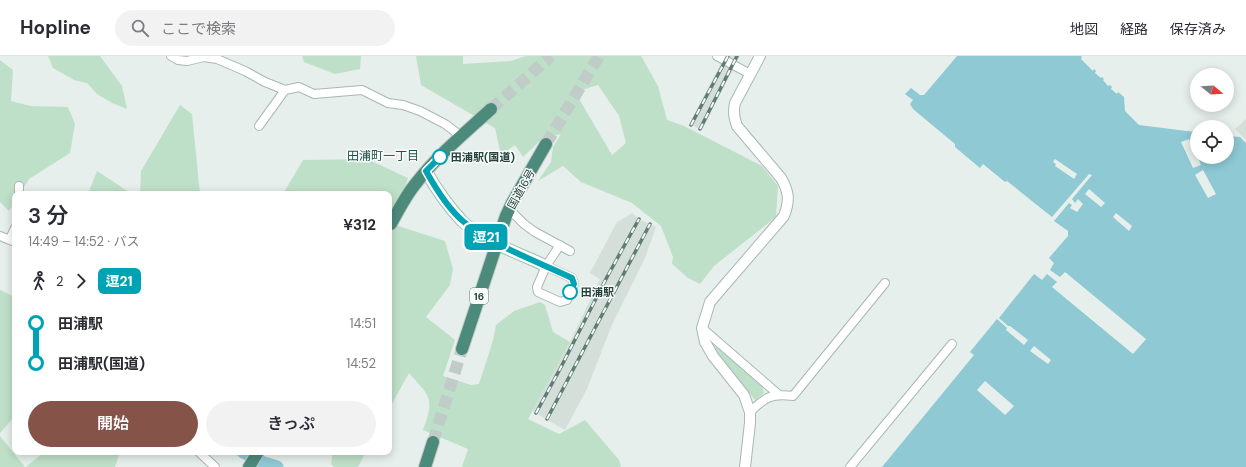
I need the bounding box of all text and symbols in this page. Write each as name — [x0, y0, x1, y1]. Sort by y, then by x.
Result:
search box — [115, 10, 395, 46]
text: Hopline — [20, 15, 91, 40]
icon: search — [129, 17, 151, 39]
text: ここで検索 — [161, 19, 236, 39]
text: 地図 — [1070, 20, 1098, 38]
text: 経路 — [1120, 20, 1148, 38]
text: 保存済み — [1170, 20, 1226, 38]
north arrow — [1190, 68, 1234, 112]
map controls — [1190, 68, 1234, 164]
button: locate — [1190, 120, 1234, 164]
district label: 田浦町一丁目 — [347, 148, 419, 164]
marker: 田浦駅(国道) — [432, 149, 448, 165]
place label: 田浦駅(国道) — [451, 150, 515, 164]
street label: 国道16号 — [504, 167, 538, 211]
text: 3 分 — [28, 201, 69, 230]
text: ¥312 — [343, 215, 376, 235]
line badge: 逗21 — [463, 224, 509, 250]
text: 逗21 — [472, 228, 500, 246]
text: 14:49 – 14:52 · バス — [28, 233, 140, 250]
icon: walk — [28, 270, 50, 292]
icon: forward — [70, 270, 92, 292]
text: 逗21 — [106, 272, 133, 290]
text: 2 — [56, 273, 64, 290]
marker: 田浦駅 — [562, 284, 578, 300]
place label: 田浦駅 — [581, 285, 614, 299]
road number: 16 — [470, 288, 488, 304]
text: 田浦駅 — [58, 314, 103, 334]
text: 14:51 — [349, 315, 376, 332]
text: 田浦駅(国道) — [58, 354, 145, 374]
text: 14:52 — [346, 355, 376, 372]
button: 開始 — [28, 401, 198, 447]
button: きっぷ — [206, 401, 376, 447]

